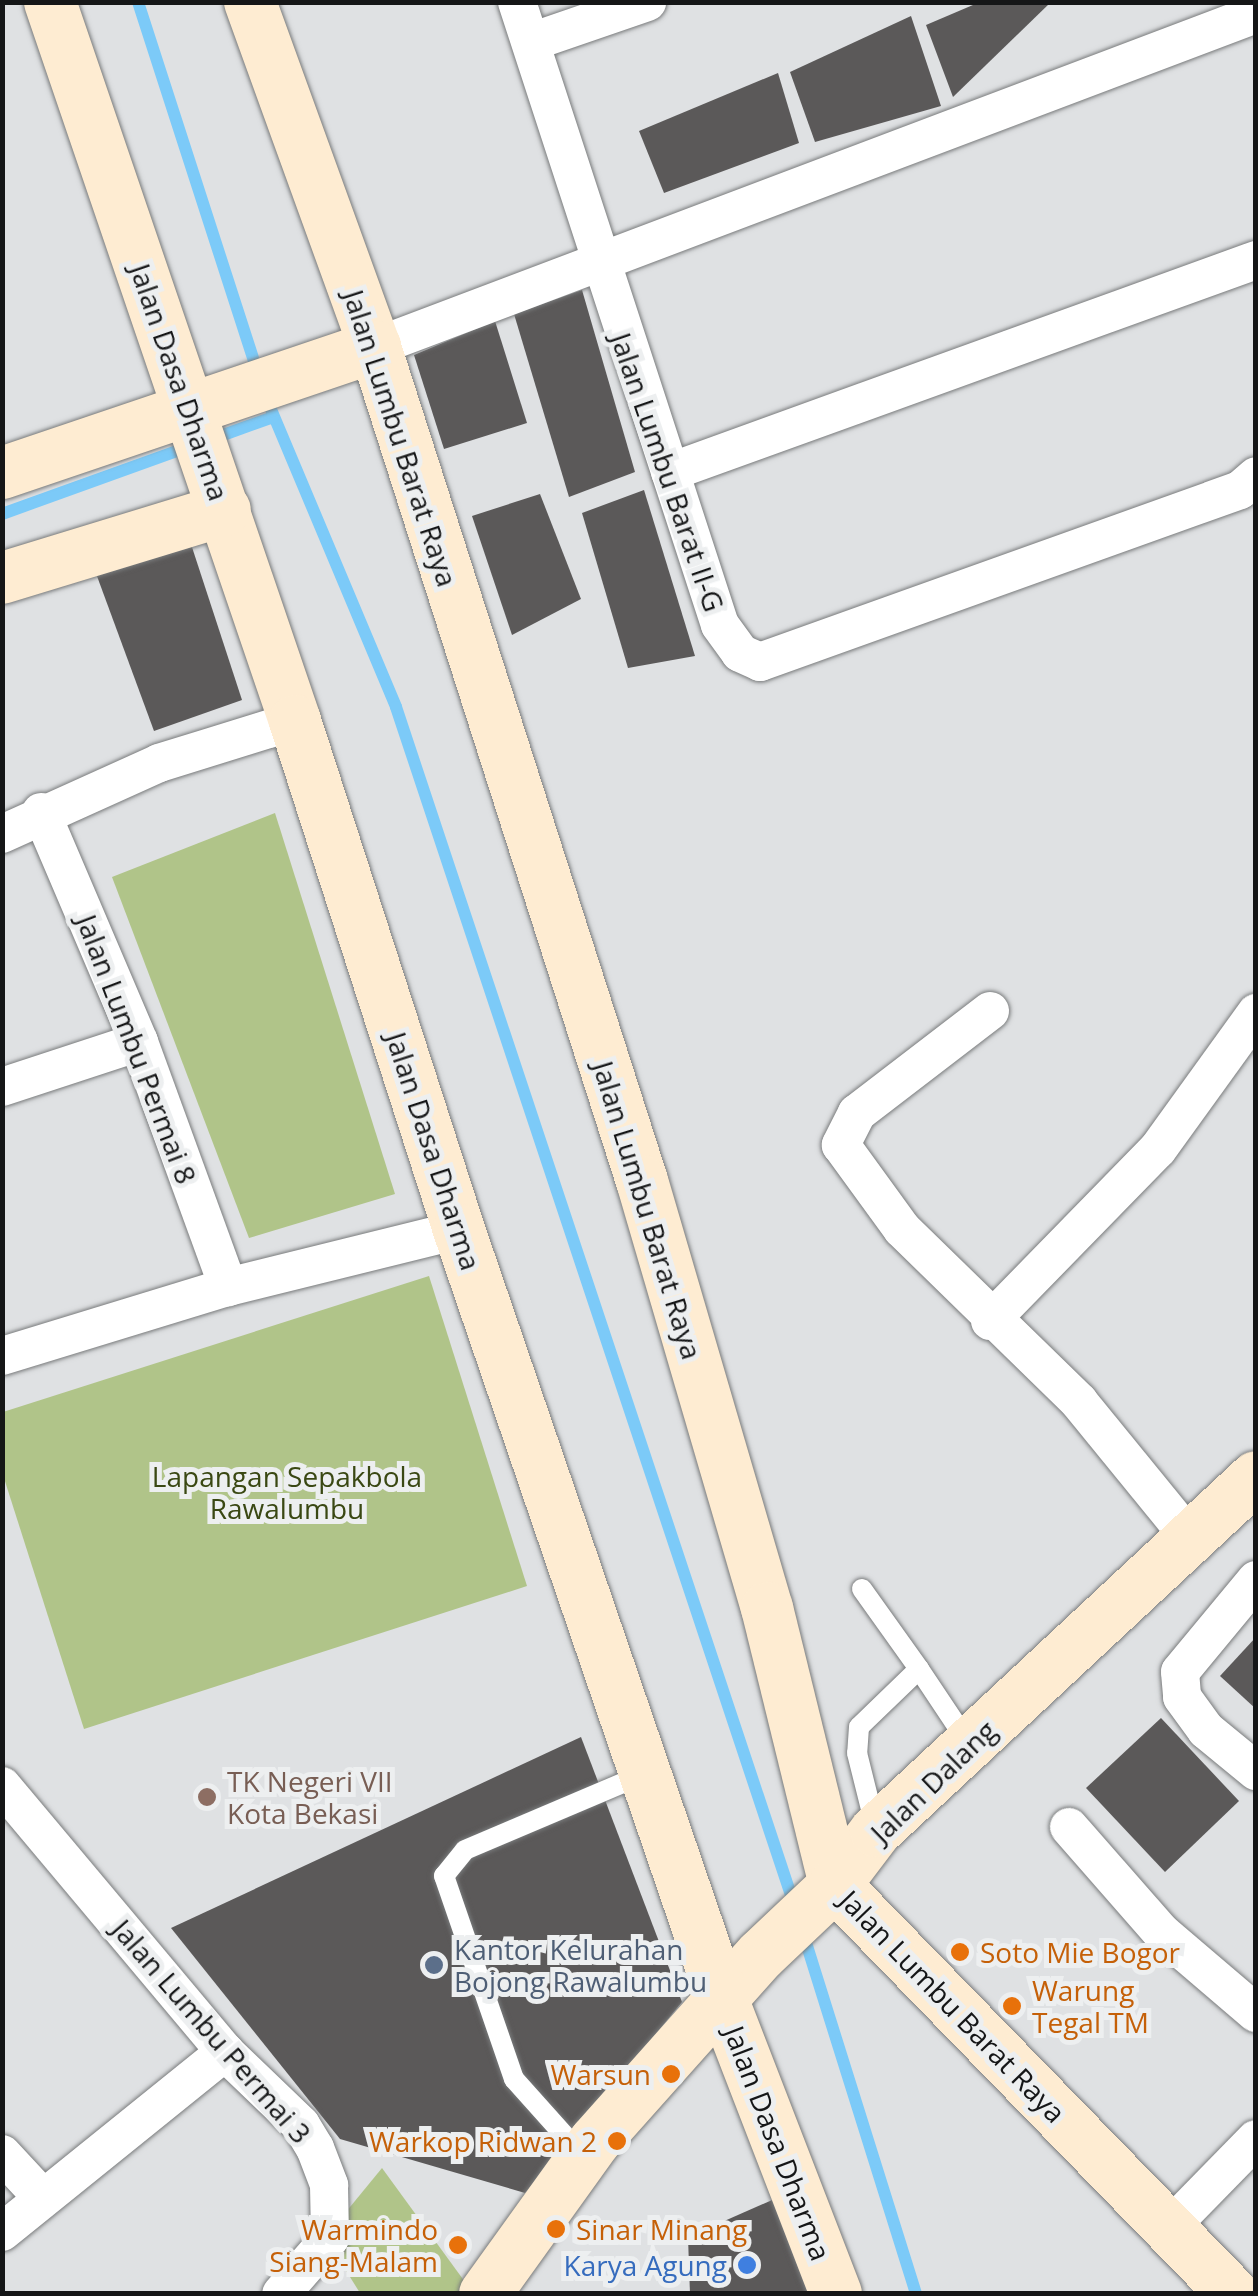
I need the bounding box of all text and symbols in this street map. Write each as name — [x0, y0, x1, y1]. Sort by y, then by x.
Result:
street label: Jalan Dasa Dharma — [124, 259, 236, 505]
street label: Jalan Lumbu Barat Raya — [337, 286, 465, 590]
street label: Jalan Lumbu Barat II-G — [605, 328, 731, 616]
street label: Jalan Lumbu Permai 8 — [70, 910, 204, 1188]
street label: Jalan Dasa Dharma — [380, 1028, 488, 1274]
street label: Jalan Lumbu Barat Raya — [587, 1057, 709, 1363]
park label: Lapangan Sepakbola Rawalumbu — [152, 1459, 422, 1525]
street label: Jalan Dalang — [863, 1713, 1003, 1849]
place label: TK Negeri VII Kota Bekasi — [227, 1764, 393, 1830]
marker: TK Negeri VII Kota Bekasi — [196, 1786, 218, 1808]
street label: Jalan Lumbu Barat Raya — [833, 1883, 1073, 2129]
street label: Jalan Lumbu Permai 3 — [106, 1912, 318, 2150]
place label: Kantor Kelurahan Bojong Rawalumbu — [454, 1932, 707, 1998]
place label: Soto Mie Bogor — [980, 1935, 1180, 1969]
marker: Soto Mie Bogor — [949, 1941, 971, 1963]
marker: Kantor Kelurahan Bojong Rawalumbu — [423, 1954, 445, 1976]
place label: Warung Tegal TM — [1032, 1973, 1149, 2039]
marker: Warung Tegal TM — [1001, 1995, 1023, 2017]
street label: Jalan Dasa Dharma — [718, 2021, 838, 2265]
place label: Warsun — [550, 2057, 651, 2091]
marker: Warsun — [660, 2063, 682, 2085]
place label: Warkop Ridwan 2 — [369, 2124, 597, 2158]
marker: Warkop Ridwan 2 — [606, 2130, 628, 2152]
place label: Warmindo Siang-Malam — [269, 2212, 438, 2278]
place label: Sinar Minang — [576, 2212, 747, 2246]
marker: Sinar Minang — [545, 2218, 567, 2240]
marker: Warmindo Siang-Malam — [447, 2234, 469, 2256]
place label: Karya Agung — [564, 2248, 727, 2282]
marker: Karya Agung — [736, 2254, 758, 2276]

